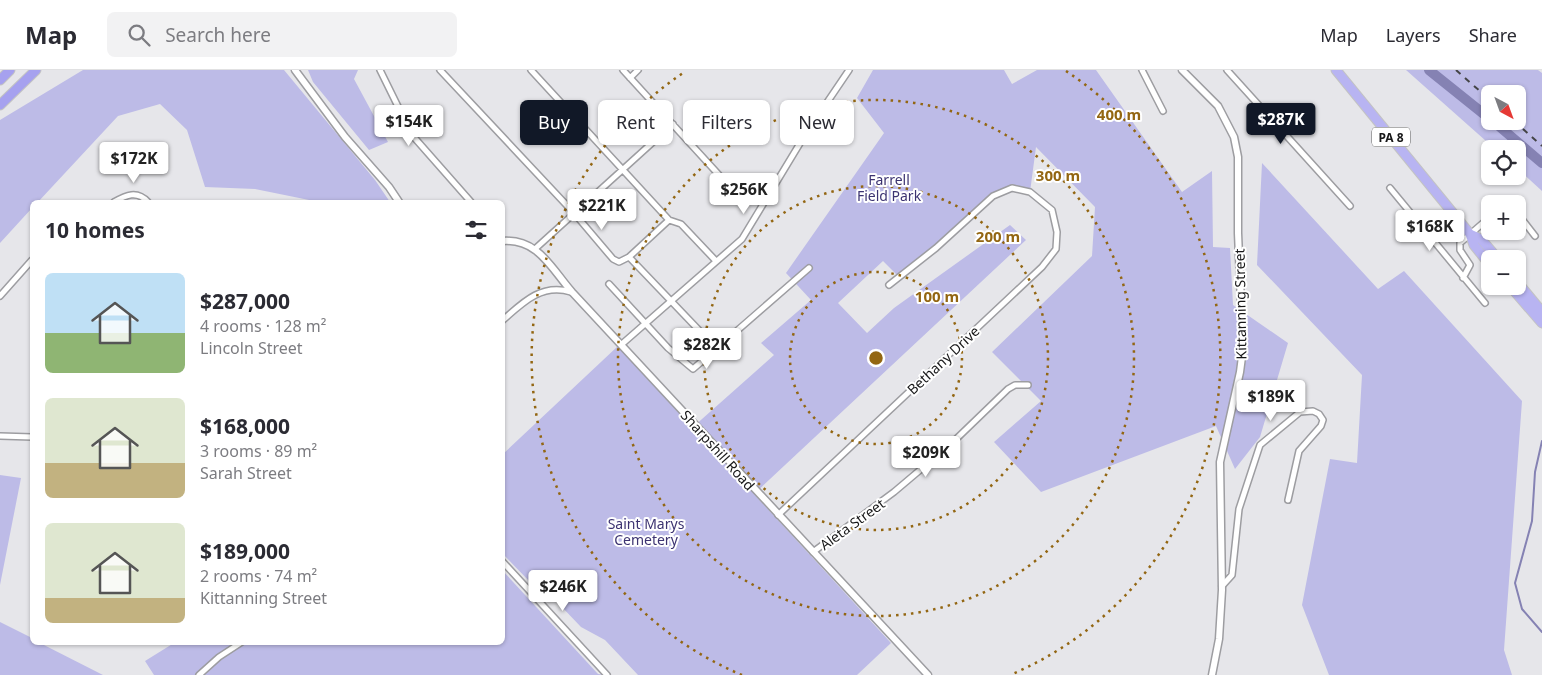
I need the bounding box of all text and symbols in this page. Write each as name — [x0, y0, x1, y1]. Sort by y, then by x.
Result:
search box — [107, 12, 457, 57]
text: Map — [25, 18, 77, 51]
icon: search — [125, 21, 153, 49]
text: Search here — [165, 22, 271, 48]
text: Map — [1320, 23, 1358, 47]
text: Layers — [1386, 23, 1441, 47]
text: Share — [1469, 23, 1517, 47]
north arrow — [1481, 85, 1526, 130]
map controls — [1481, 85, 1526, 295]
chip: Buy — [520, 100, 588, 145]
chip: Rent — [598, 100, 673, 145]
chip: Filters — [683, 100, 770, 145]
chip: New — [780, 100, 854, 145]
pin: $287K — [1246, 102, 1316, 145]
pin: $154K — [374, 104, 444, 147]
text: 400 m — [1097, 104, 1141, 124]
text: $287K — [1257, 108, 1305, 130]
text: $154K — [385, 110, 433, 132]
road number: PA 8 — [1372, 128, 1410, 146]
button: locate — [1481, 140, 1526, 185]
pin: $172K — [99, 142, 169, 184]
text: $172K — [110, 147, 158, 169]
text: 300 m — [1036, 165, 1080, 185]
park label: Farrell Field Park — [857, 170, 922, 205]
pin: $256K — [709, 172, 779, 215]
text: $256K — [720, 178, 768, 200]
pin: $221K — [567, 189, 637, 231]
text: $221K — [578, 194, 626, 216]
button: + — [1481, 195, 1526, 240]
pin: $168K — [1395, 210, 1465, 252]
text: $168K — [1406, 215, 1454, 237]
text: 10 homes — [45, 216, 145, 244]
icon: filters — [462, 216, 490, 244]
text: 200 m — [976, 226, 1020, 246]
street label: Kittanning Street — [1230, 248, 1250, 360]
button: − — [1481, 250, 1526, 295]
text: 100 m — [915, 286, 959, 306]
text: $287,000 — [200, 287, 290, 315]
icon: home — [85, 293, 145, 353]
text: 4 rooms · 128 m² — [200, 315, 326, 337]
street label: Bethany Drive — [903, 321, 983, 399]
pin: $282K — [672, 328, 742, 370]
text: $282K — [683, 333, 731, 355]
text: Lincoln Street — [200, 337, 303, 359]
centre of rings — [867, 349, 885, 367]
pin: $189K — [1236, 380, 1306, 422]
text: $189K — [1247, 385, 1295, 407]
street label: Sharpshill Road — [677, 406, 759, 494]
text: $168,000 — [200, 412, 290, 440]
icon: home — [85, 418, 145, 478]
pin: $209K — [891, 436, 961, 478]
text: 3 rooms · 89 m² — [200, 440, 317, 462]
text: $209K — [902, 441, 950, 463]
text: Sarah Street — [200, 462, 292, 484]
street label: Aleta Street — [816, 494, 888, 554]
park label: Saint Marys Cemetery — [608, 514, 685, 549]
text: $189,000 — [200, 537, 290, 565]
icon: home — [85, 543, 145, 603]
text: 2 rooms · 74 m² — [200, 565, 317, 587]
pin: $246K — [528, 570, 598, 612]
text: $246K — [539, 575, 587, 597]
text: Kittanning Street — [200, 587, 327, 609]

